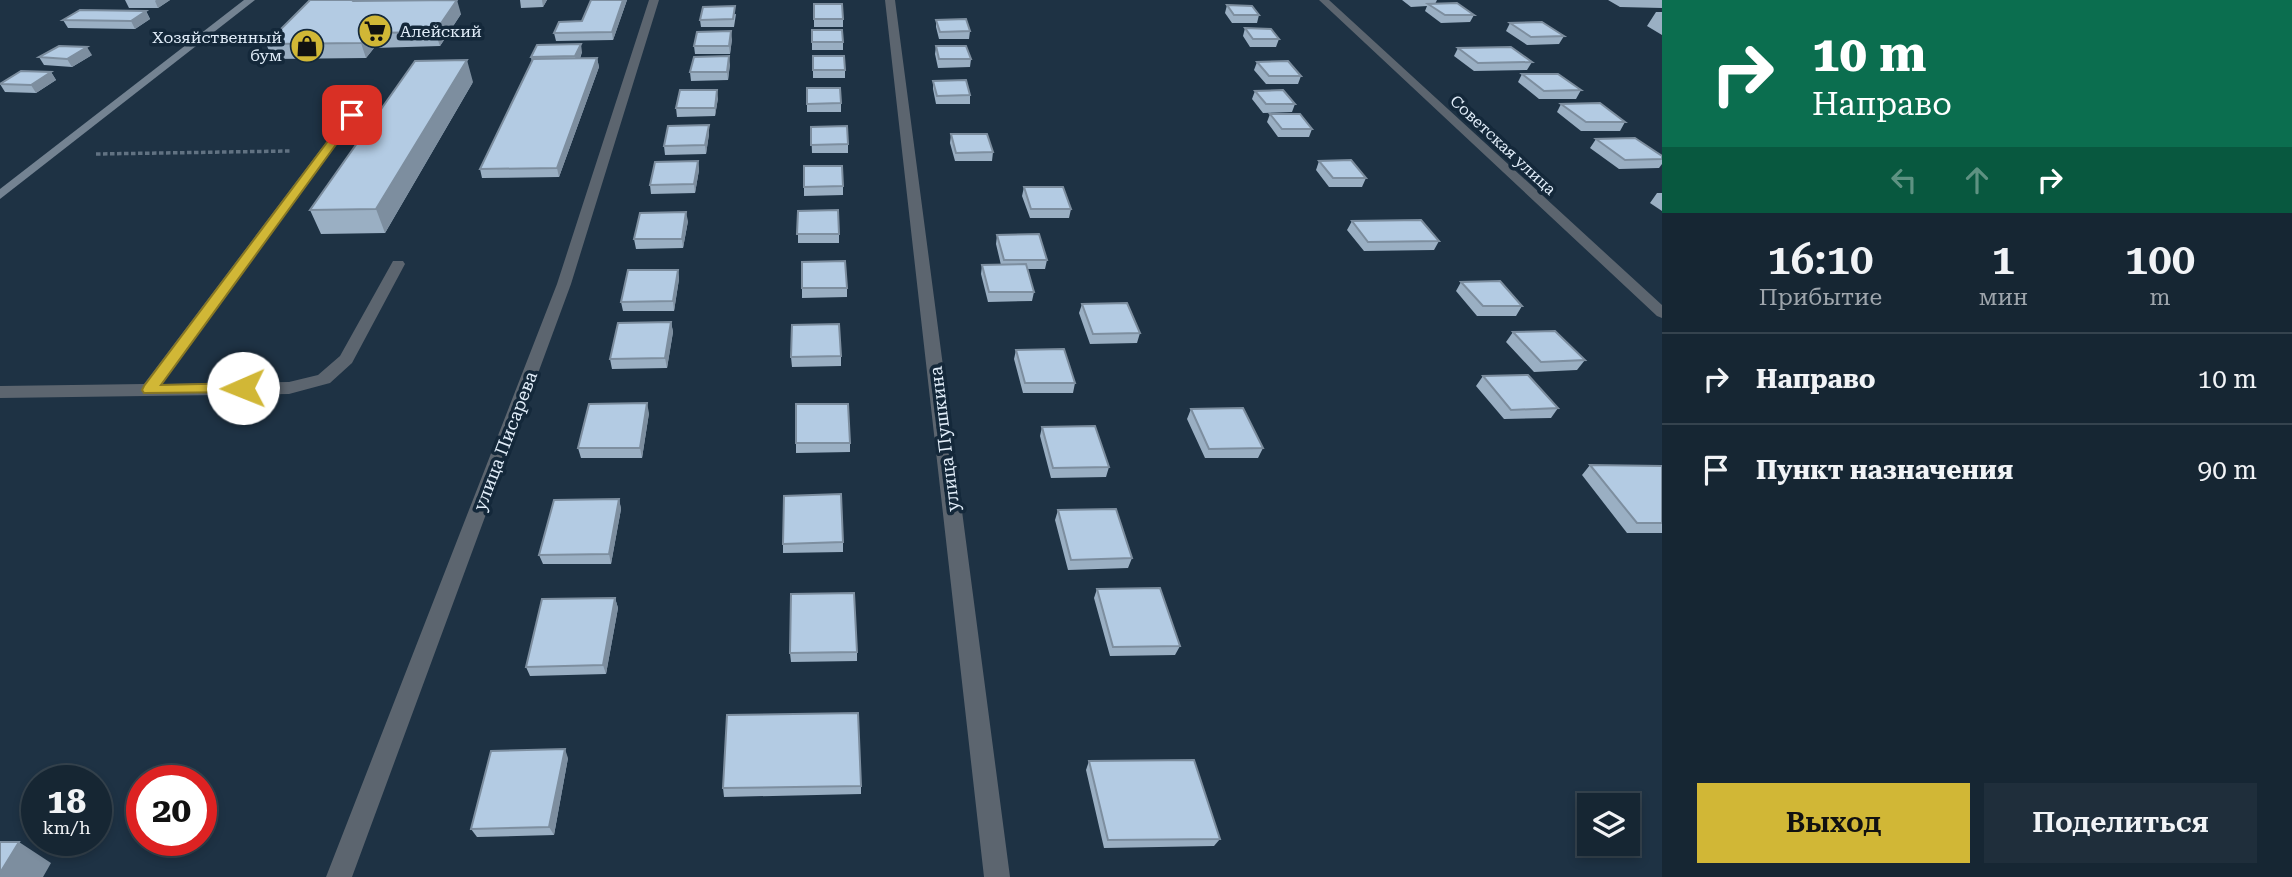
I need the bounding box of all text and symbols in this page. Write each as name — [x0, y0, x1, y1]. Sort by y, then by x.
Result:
supermarket icon: Алейский — [356, 12, 394, 50]
place label: Алейский — [400, 22, 482, 41]
text: 10 m — [1812, 26, 1927, 83]
shop icon: Хозяйственный бум — [288, 27, 326, 65]
place label: Хозяйственный бум — [152, 28, 282, 65]
icon: right — [1697, 28, 1788, 119]
pin — [322, 85, 382, 145]
text: Направо — [1812, 85, 1952, 123]
street label: Советская улица — [1446, 91, 1560, 199]
icon: arrive — [333, 96, 371, 134]
icon: left — [1885, 161, 1923, 199]
icon: ahead — [1958, 161, 1996, 199]
icon: right — [2031, 161, 2069, 199]
text: 16:10 — [1767, 235, 1874, 284]
text: 1 — [1992, 235, 2015, 284]
text: 100 — [2125, 235, 2195, 284]
text: Прибытие — [1759, 284, 1882, 311]
text: мин — [1979, 284, 2028, 311]
text: m — [2149, 284, 2170, 311]
position arrow — [206, 351, 280, 425]
icon: right — [1697, 360, 1735, 398]
text: Направо — [1756, 364, 1876, 394]
text: 10 m — [2198, 364, 2257, 394]
street label: улица Пушкина — [925, 365, 963, 513]
street label: улица Писарева — [469, 368, 541, 514]
icon: arrive — [1697, 451, 1735, 489]
text: Пункт назначения — [1756, 455, 2013, 485]
text: 90 m — [2198, 455, 2257, 485]
speed limit sign: 20 — [126, 765, 217, 856]
text: 18 — [47, 781, 86, 822]
button: Выход — [1697, 783, 1970, 863]
button: Поделиться — [1984, 783, 2257, 863]
map controls — [1577, 793, 1640, 856]
button: layers — [1577, 793, 1640, 856]
text: km/h — [42, 817, 91, 838]

